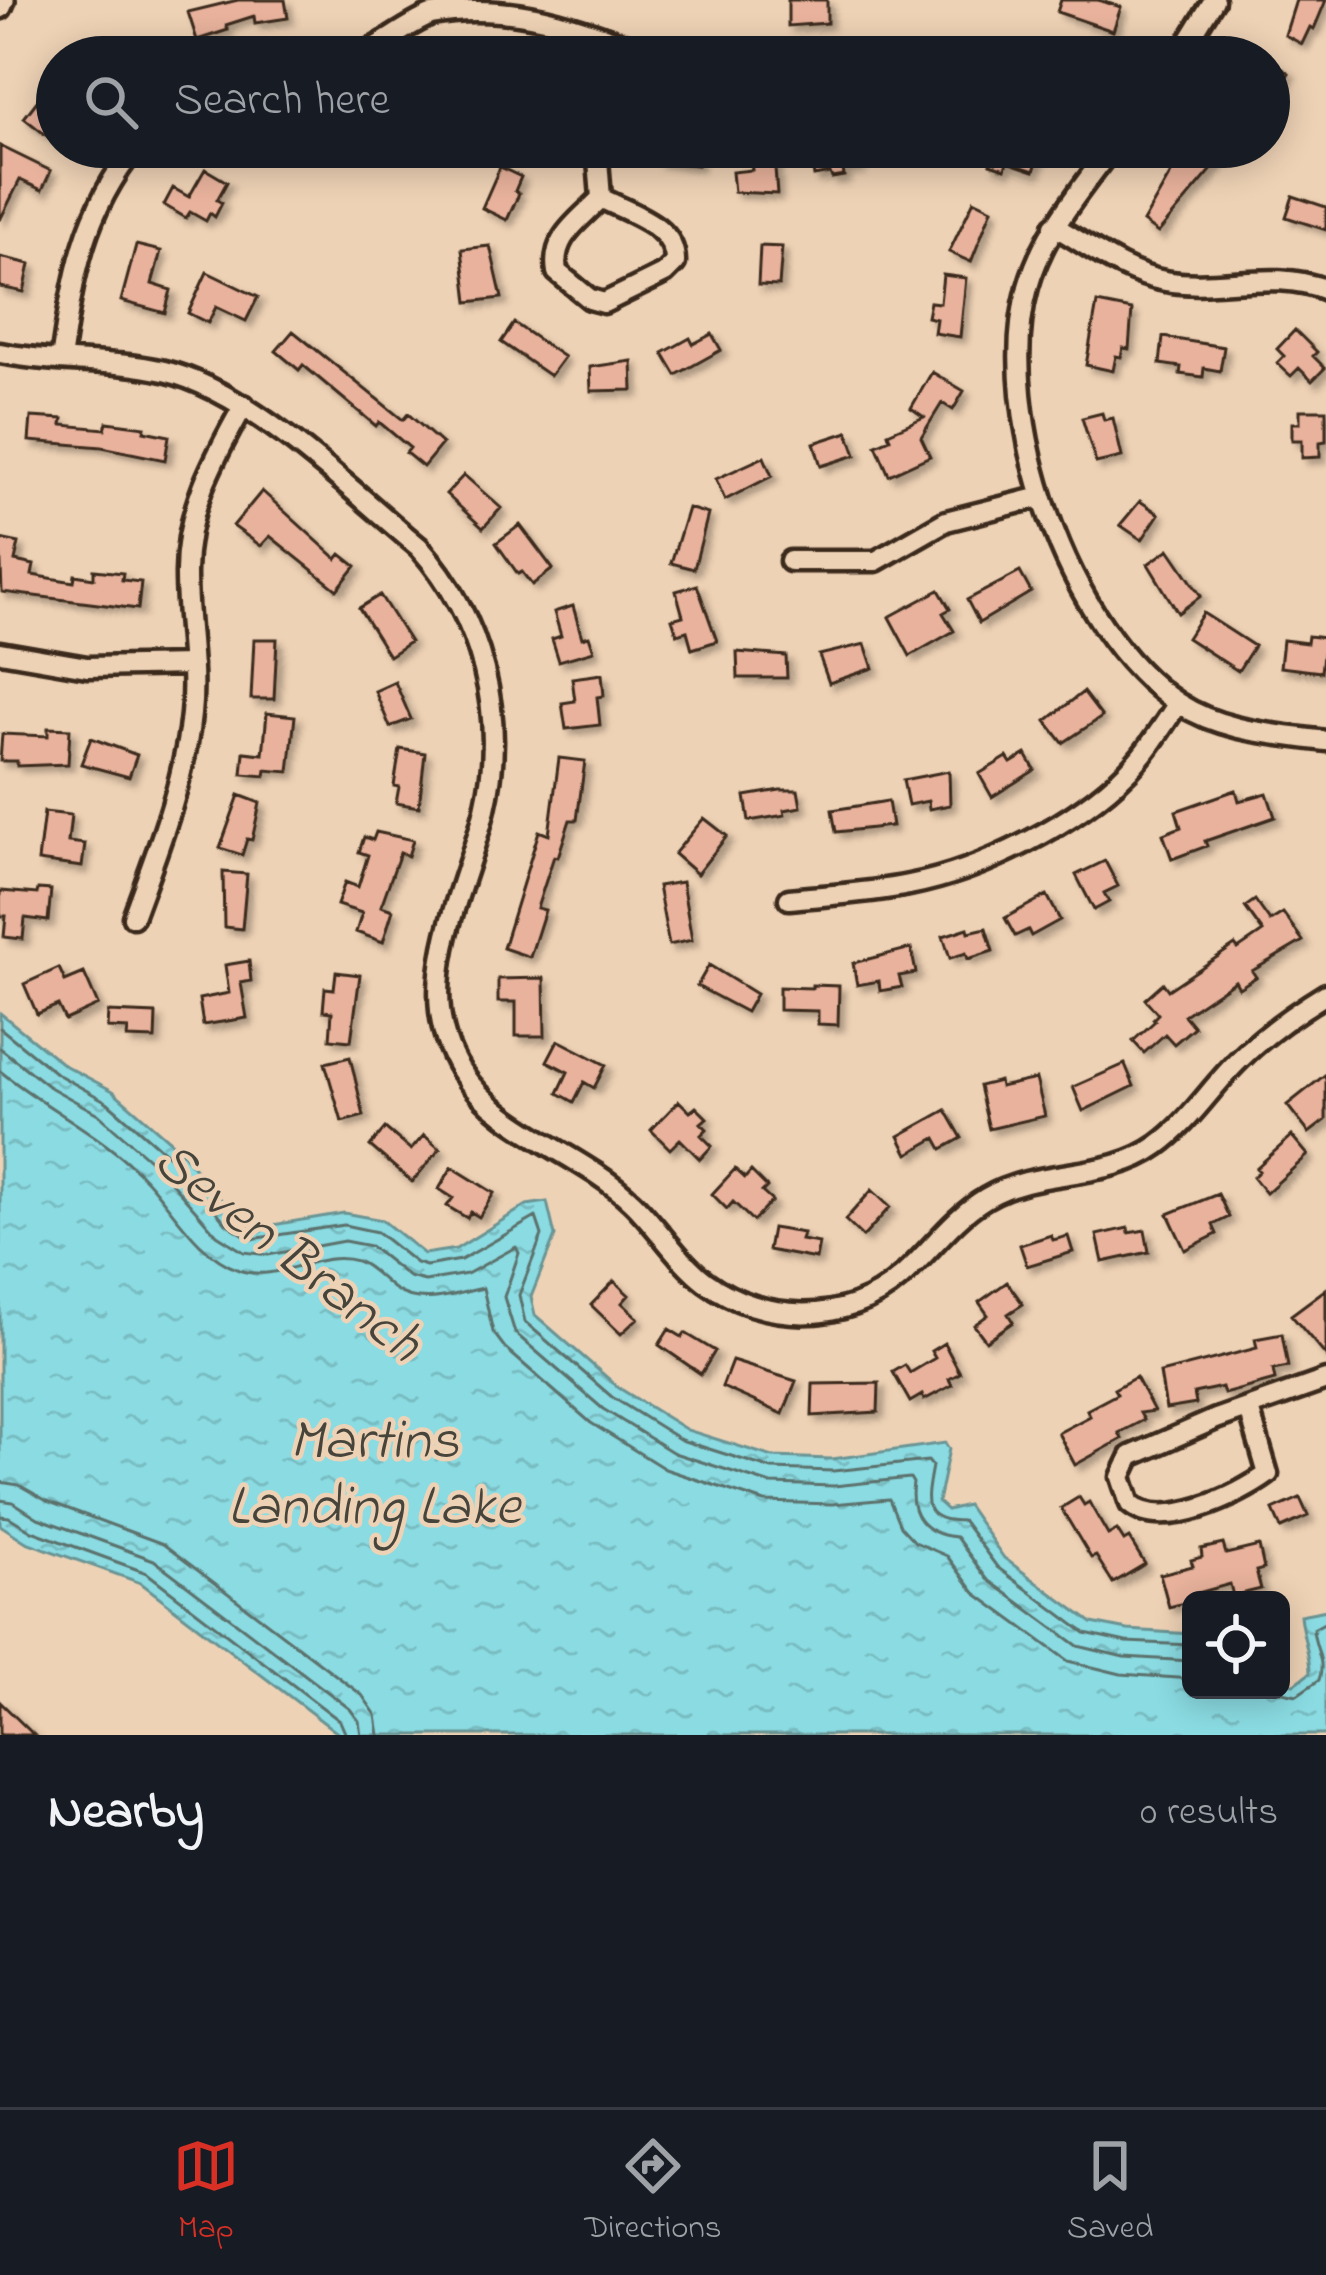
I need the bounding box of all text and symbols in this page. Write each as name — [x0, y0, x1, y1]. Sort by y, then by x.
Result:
search box — [36, 36, 1290, 168]
icon: search — [78, 69, 144, 135]
text: Search here — [174, 69, 390, 135]
water label: Seven Branch — [134, 1122, 440, 1387]
water label: Martins Landing Lake — [228, 1402, 523, 1551]
map controls — [1182, 1591, 1290, 1699]
button: locate — [1182, 1591, 1290, 1699]
text: Nearby — [48, 1776, 204, 1851]
text: 0 results — [1140, 1785, 1278, 1842]
tab: Map — [173, 2133, 239, 2253]
tab: Directions — [584, 2133, 722, 2253]
tab: Saved — [1067, 2133, 1153, 2253]

